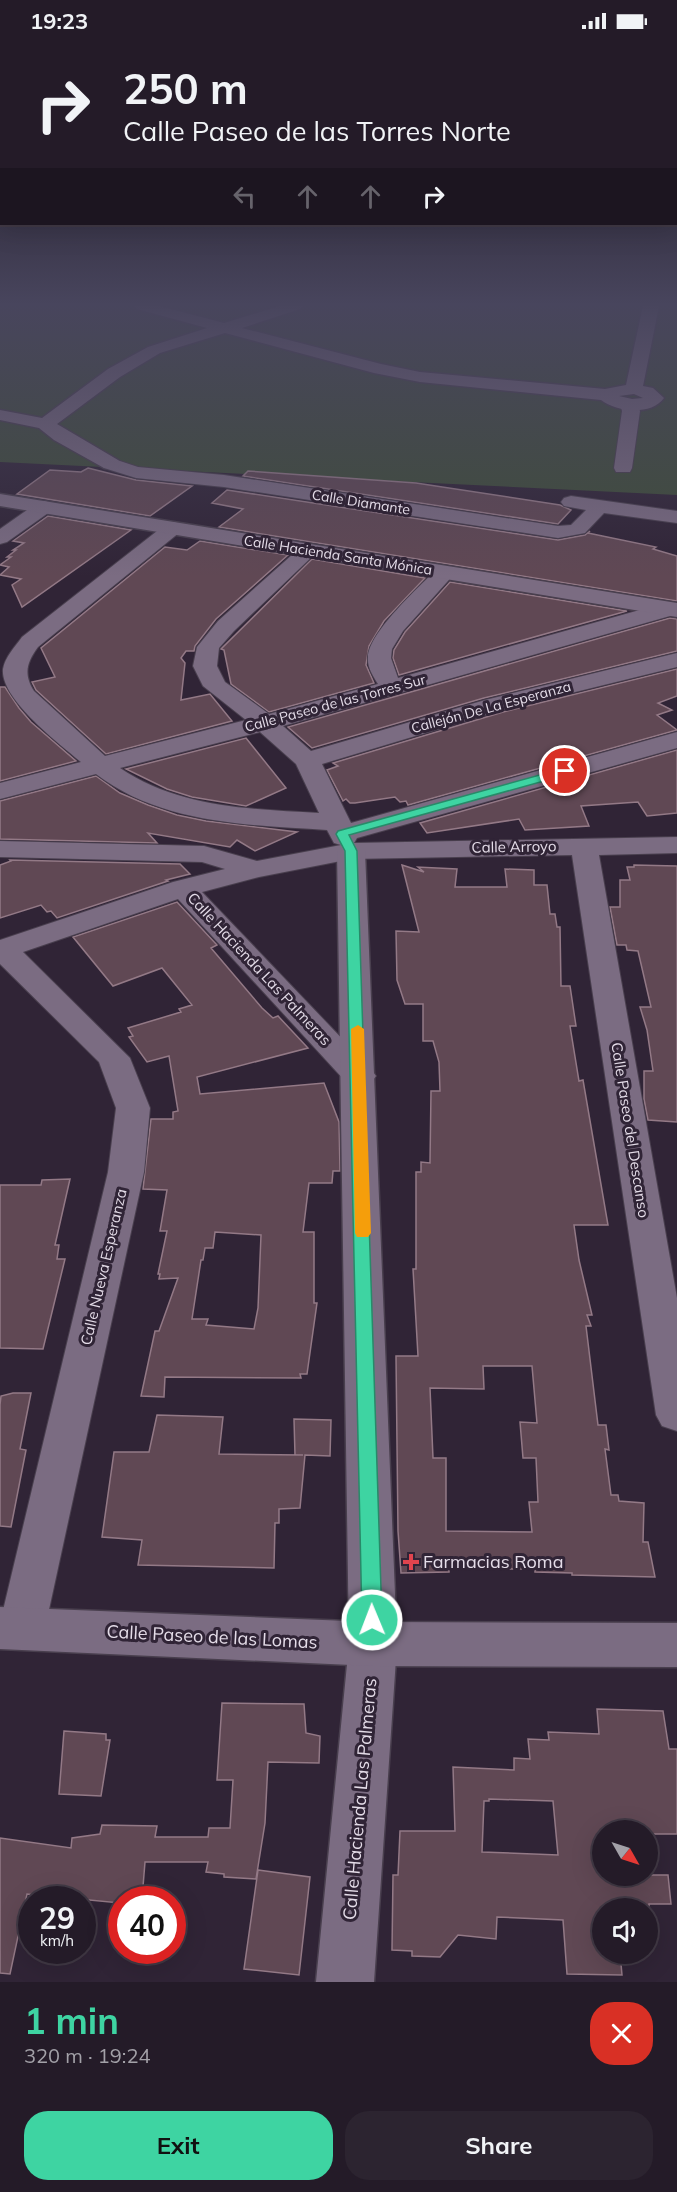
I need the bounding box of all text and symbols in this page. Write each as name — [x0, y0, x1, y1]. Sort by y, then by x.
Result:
text: 19:23 — [30, 7, 88, 35]
text: 250 m — [123, 62, 248, 115]
icon: right — [24, 66, 102, 144]
text: Calle Paseo de las Torres Norte — [123, 114, 511, 148]
icon: left — [228, 180, 261, 213]
icon: ahead — [291, 180, 324, 213]
icon: ahead — [354, 180, 387, 213]
icon: right — [417, 180, 450, 213]
street label: Calle Diamante — [311, 485, 411, 519]
street label: Calle Hacienda Santa Mónica — [243, 531, 433, 579]
street label: Calle Paseo de las Torres Sur — [243, 670, 428, 736]
street label: Callejón De La Esperanza — [409, 677, 573, 737]
pin — [539, 745, 590, 796]
icon: arrive — [548, 754, 581, 787]
street label: Calle Arroyo — [471, 836, 557, 857]
street label: Calle Hacienda Las Palmeras — [183, 888, 335, 1049]
street label: Calle Paseo del Descanso — [607, 1041, 654, 1219]
street label: Calle Nueva Esperanza — [76, 1187, 131, 1347]
place label: Farmacias Roma — [423, 1550, 563, 1573]
marker: Farmacias Roma — [404, 1555, 418, 1569]
position arrow — [340, 1588, 404, 1652]
street label: Calle Paseo de las Lomas — [106, 1619, 318, 1654]
street label: Calle Hacienda Las Palmeras — [337, 1677, 382, 1921]
north arrow — [592, 1820, 658, 1886]
map controls — [592, 1820, 658, 1964]
speed limit sign: 40 — [108, 1886, 186, 1964]
button: sound — [592, 1898, 658, 1964]
text: 29 — [39, 1899, 75, 1937]
text: km/h — [40, 1931, 74, 1950]
text: 1 min — [24, 1998, 119, 2043]
button: close — [590, 2002, 653, 2065]
text: 320 m · 19:24 — [24, 2043, 150, 2068]
button: Exit — [24, 2111, 333, 2180]
button: Share — [345, 2111, 653, 2180]

